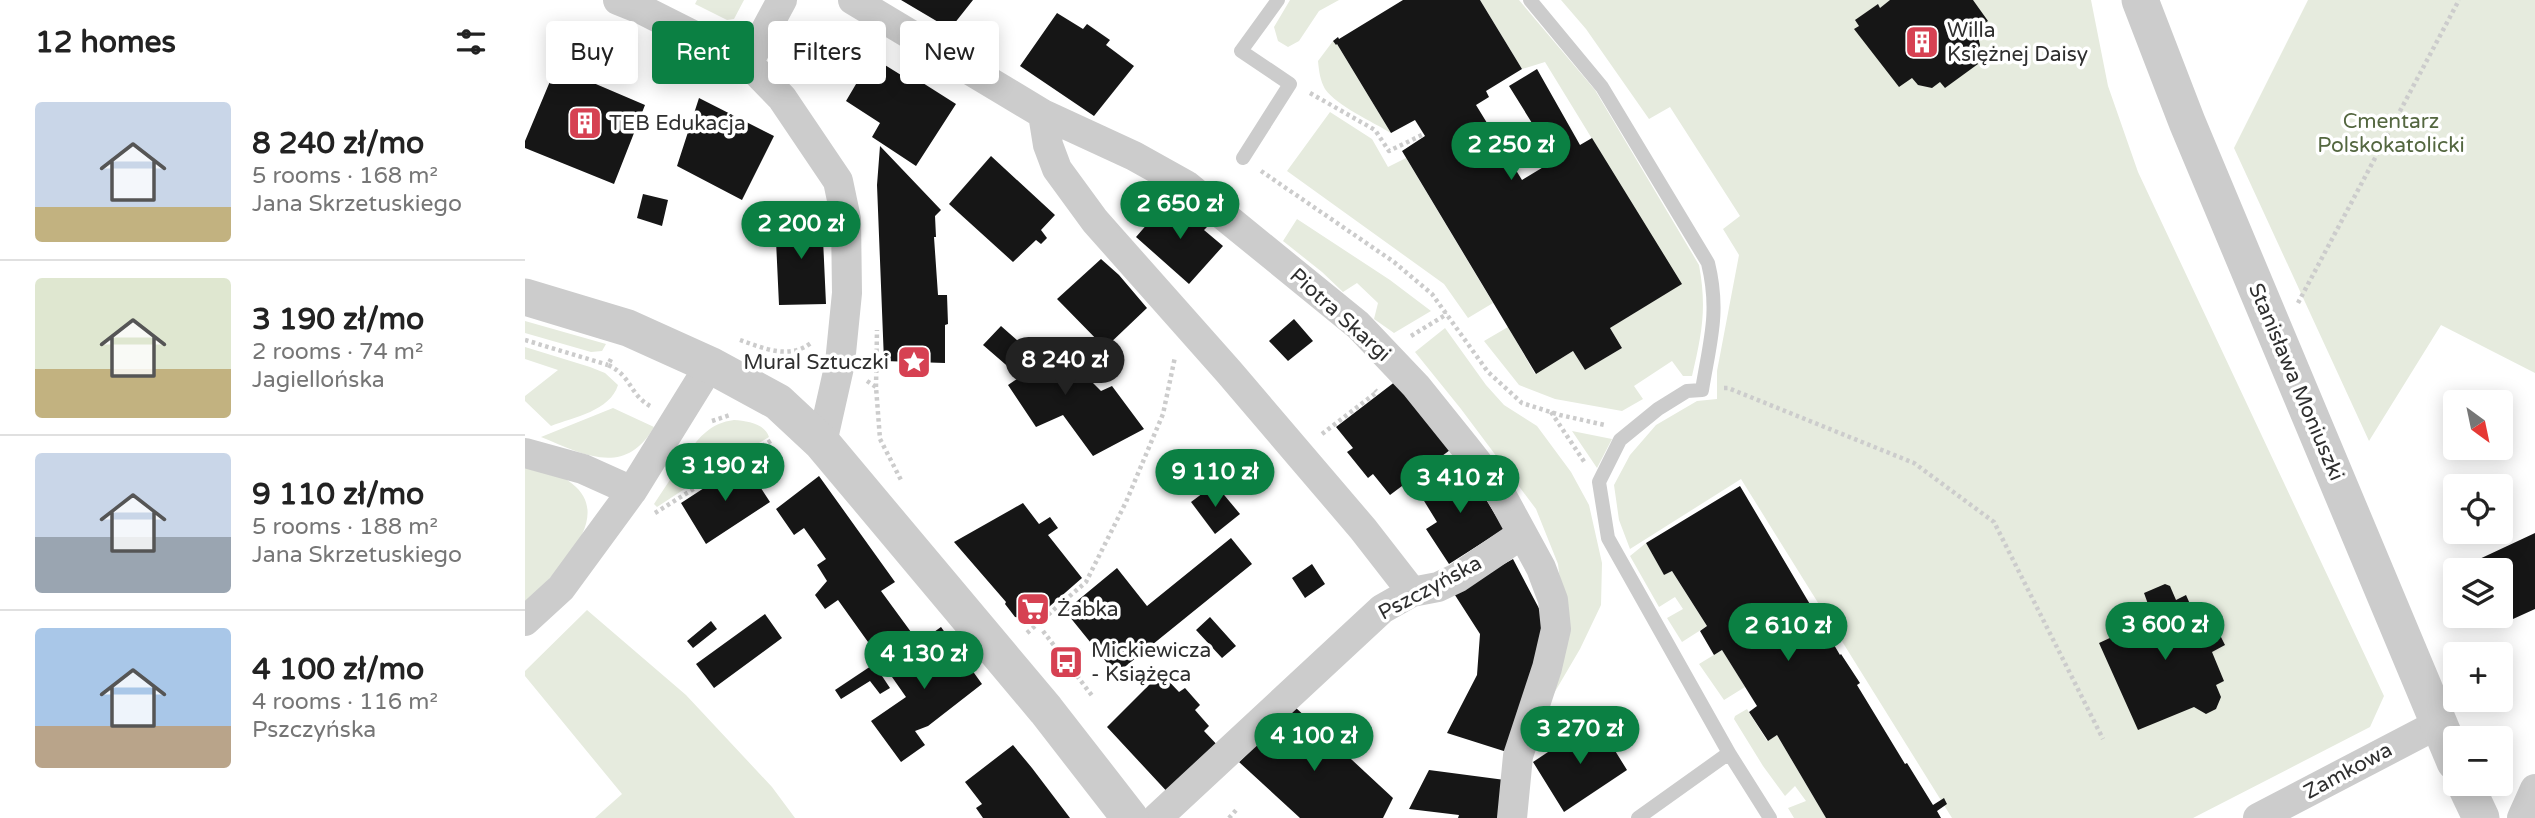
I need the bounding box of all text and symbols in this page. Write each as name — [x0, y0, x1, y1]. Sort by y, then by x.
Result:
place label: Willa Księżnej Daisy — [1947, 18, 2088, 67]
chip: Buy — [546, 21, 638, 84]
chip: Rent — [652, 21, 754, 84]
chip: Filters — [768, 21, 886, 84]
chip: New — [900, 21, 999, 84]
icon: filters — [452, 23, 490, 61]
building icon: Willa Księżnej Daisy — [1903, 23, 1941, 61]
text: 12 homes — [35, 24, 176, 61]
building icon: TEB Edukacja — [566, 104, 604, 142]
park label: Cmentarz Polskokatolicki — [2317, 109, 2465, 158]
place label: TEB Edukacja — [609, 111, 746, 136]
pin: 2 250 zł — [1439, 122, 1583, 182]
text: 8 240 zł/mo — [252, 125, 424, 162]
icon: home — [91, 130, 175, 214]
text: 2 250 zł — [1467, 131, 1555, 159]
text: 5 rooms · 168 m² — [252, 162, 438, 190]
pin: 2 650 zł — [1108, 182, 1252, 241]
text: Jana Skrzetuskiego — [252, 190, 462, 218]
text: 2 650 zł — [1136, 190, 1224, 218]
pin: 2 200 zł — [729, 202, 873, 261]
text: 2 200 zł — [757, 210, 845, 238]
street label: Piotra Skargi — [1284, 263, 1396, 367]
street label: Stanisława Moniuszki — [2243, 280, 2349, 484]
text: 3 190 zł/mo — [252, 301, 424, 338]
icon: home — [91, 306, 175, 390]
text: 2 rooms · 74 m² — [252, 338, 423, 366]
pin: 8 240 zł — [993, 338, 1137, 397]
place icon: Mural Sztuczki — [895, 343, 933, 381]
text: 8 240 zł — [1021, 346, 1109, 374]
place label: Mural Sztuczki — [743, 350, 889, 375]
text: Jagiellońska — [252, 366, 385, 394]
north arrow — [2443, 390, 2513, 460]
map controls — [2443, 390, 2513, 796]
pin: 3 190 zł — [653, 444, 797, 503]
pin: 9 110 zł — [1143, 449, 1287, 509]
text: 3 190 zł — [681, 452, 769, 480]
pin: 3 410 zł — [1388, 456, 1532, 515]
text: 9 110 zł — [1171, 458, 1259, 486]
text: 3 410 zł — [1416, 464, 1504, 492]
button: locate — [2443, 474, 2513, 544]
text: 9 110 zł/mo — [252, 476, 424, 513]
icon: home — [91, 481, 175, 565]
text: 5 rooms · 188 m² — [252, 513, 438, 541]
text: Jana Skrzetuskiego — [252, 541, 462, 569]
street label: Pszczyńska — [1374, 550, 1486, 626]
button: layers — [2443, 558, 2513, 628]
supermarket icon: Żabka — [1014, 590, 1052, 628]
place label: Żabka — [1057, 597, 1119, 622]
pin: 3 600 zł — [2093, 602, 2237, 662]
pin: 2 610 zł — [1716, 604, 1860, 663]
text: 3 600 zł — [2121, 611, 2209, 639]
text: 2 610 zł — [1744, 612, 1832, 640]
pin: 4 130 zł — [852, 632, 996, 691]
place label: Mickiewicza - Książęca — [1091, 638, 1211, 687]
text: 4 130 zł — [880, 640, 968, 668]
button: + — [2443, 642, 2513, 712]
bus stop icon: Mickiewicza - Książęca — [1047, 643, 1085, 681]
text: 4 100 zł/mo — [252, 651, 424, 688]
icon: home — [91, 656, 175, 740]
text: 4 rooms · 116 m² — [252, 688, 438, 716]
pin: 3 270 zł — [1508, 706, 1652, 766]
pin: 4 100 zł — [1242, 714, 1386, 773]
text: 3 270 zł — [1536, 715, 1624, 743]
text: Pszczyńska — [252, 716, 376, 744]
text: 4 100 zł — [1270, 722, 1358, 750]
button: − — [2443, 726, 2513, 796]
street label: Zamkowa — [2299, 737, 2397, 805]

